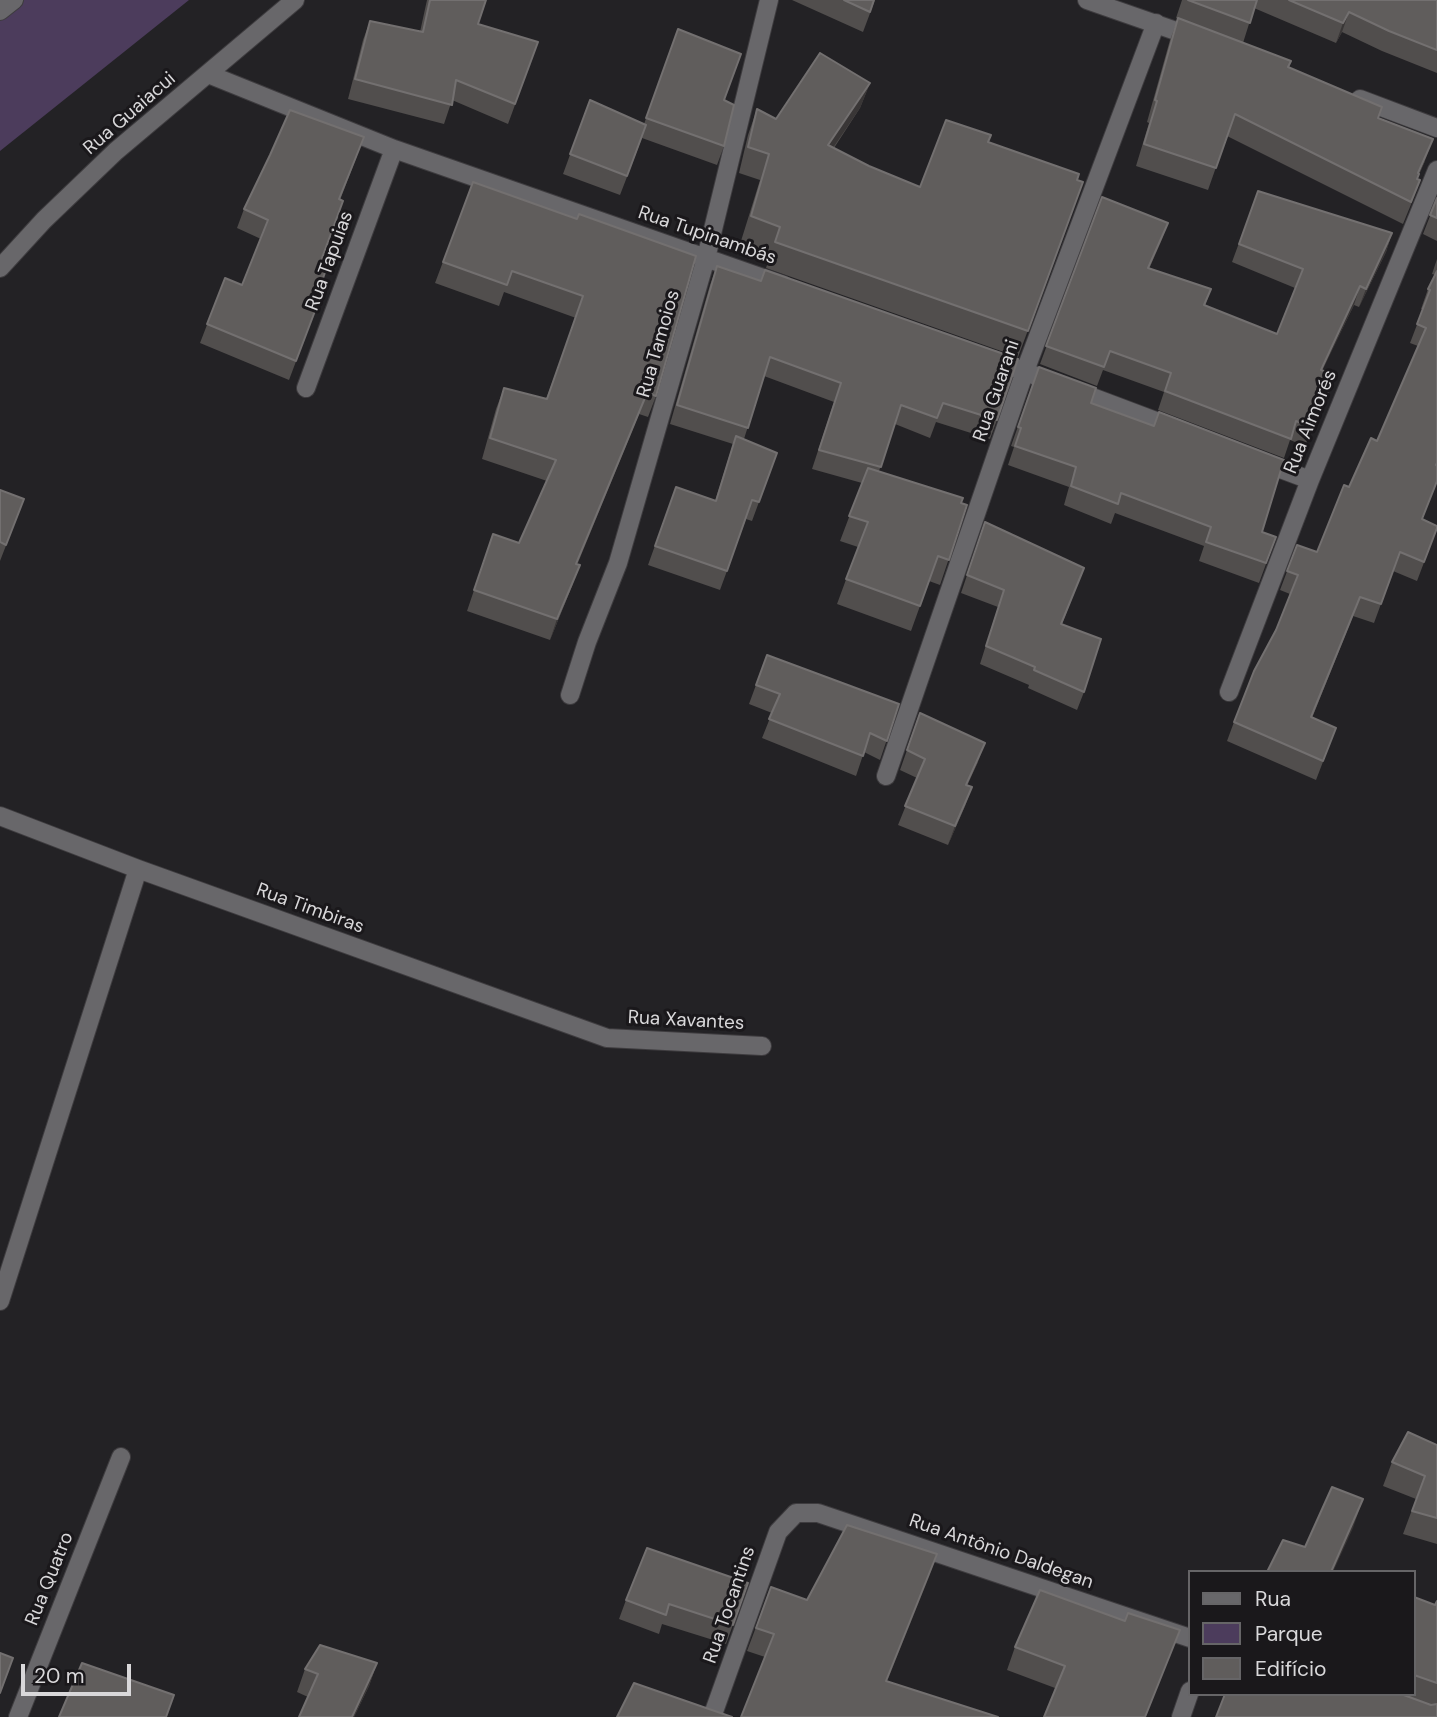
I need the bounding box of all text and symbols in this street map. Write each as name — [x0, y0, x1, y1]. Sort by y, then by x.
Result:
street label: Rua Guaiacui — [79, 68, 181, 160]
street label: Rua Tupinambás — [635, 202, 779, 270]
street label: Rua Tapuias — [301, 208, 359, 314]
street label: Rua Tamoios — [633, 288, 685, 400]
street label: Rua Guarani — [969, 337, 1025, 445]
street label: Rua Aimorés — [1280, 367, 1342, 477]
street label: Rua Timbiras — [253, 879, 367, 939]
street label: Rua Xavantes — [627, 1007, 745, 1035]
street label: Rua Antônio Daldegan — [906, 1510, 1096, 1594]
street label: Rua Quatro — [21, 1529, 79, 1629]
street label: Rua Tocantins — [699, 1543, 761, 1667]
legend — [1188, 1570, 1416, 1696]
text: Rua — [1255, 1585, 1291, 1613]
text: Parque — [1255, 1620, 1323, 1648]
scale bar — [24, 1650, 135, 1694]
text: Edifício — [1255, 1655, 1326, 1683]
text: 20 m — [34, 1662, 85, 1690]

